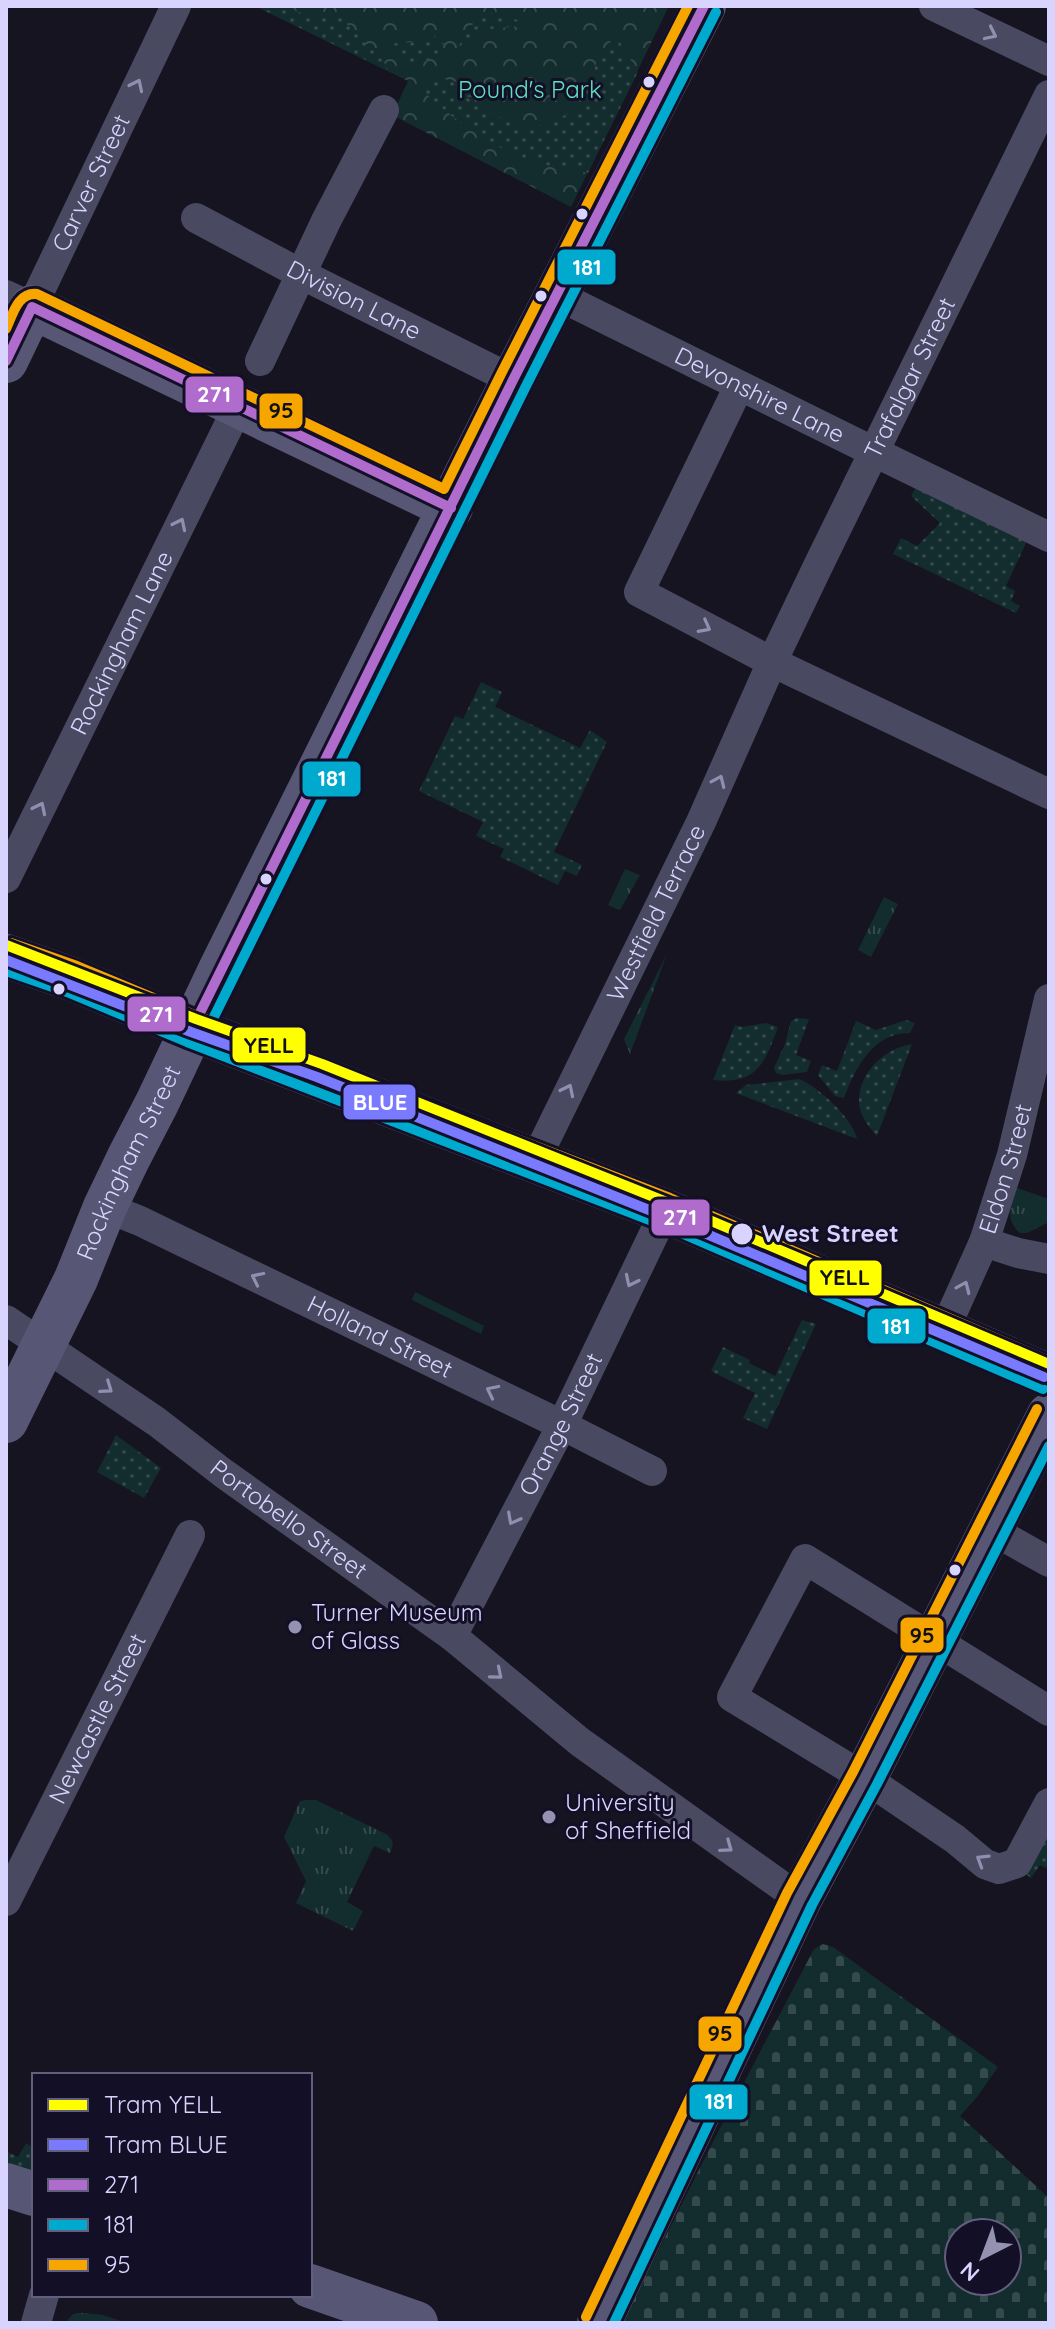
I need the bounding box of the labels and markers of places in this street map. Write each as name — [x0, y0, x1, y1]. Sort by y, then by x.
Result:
unlabelled marker — [641, 74, 657, 90]
unlabelled marker — [574, 206, 590, 222]
unlabelled marker — [533, 288, 549, 304]
unlabelled marker — [258, 871, 274, 887]
unlabelled marker — [51, 981, 67, 997]
place label: West Street — [762, 1218, 899, 1248]
marker: West Street — [729, 1221, 755, 1247]
unlabelled marker — [947, 1562, 963, 1578]
place label: Turner Museum of Glass — [311, 1597, 483, 1655]
marker: Turner Museum of Glass — [286, 1618, 304, 1636]
place label: University of Sheffield — [565, 1787, 691, 1845]
marker: University of Sheffield — [540, 1808, 558, 1826]

